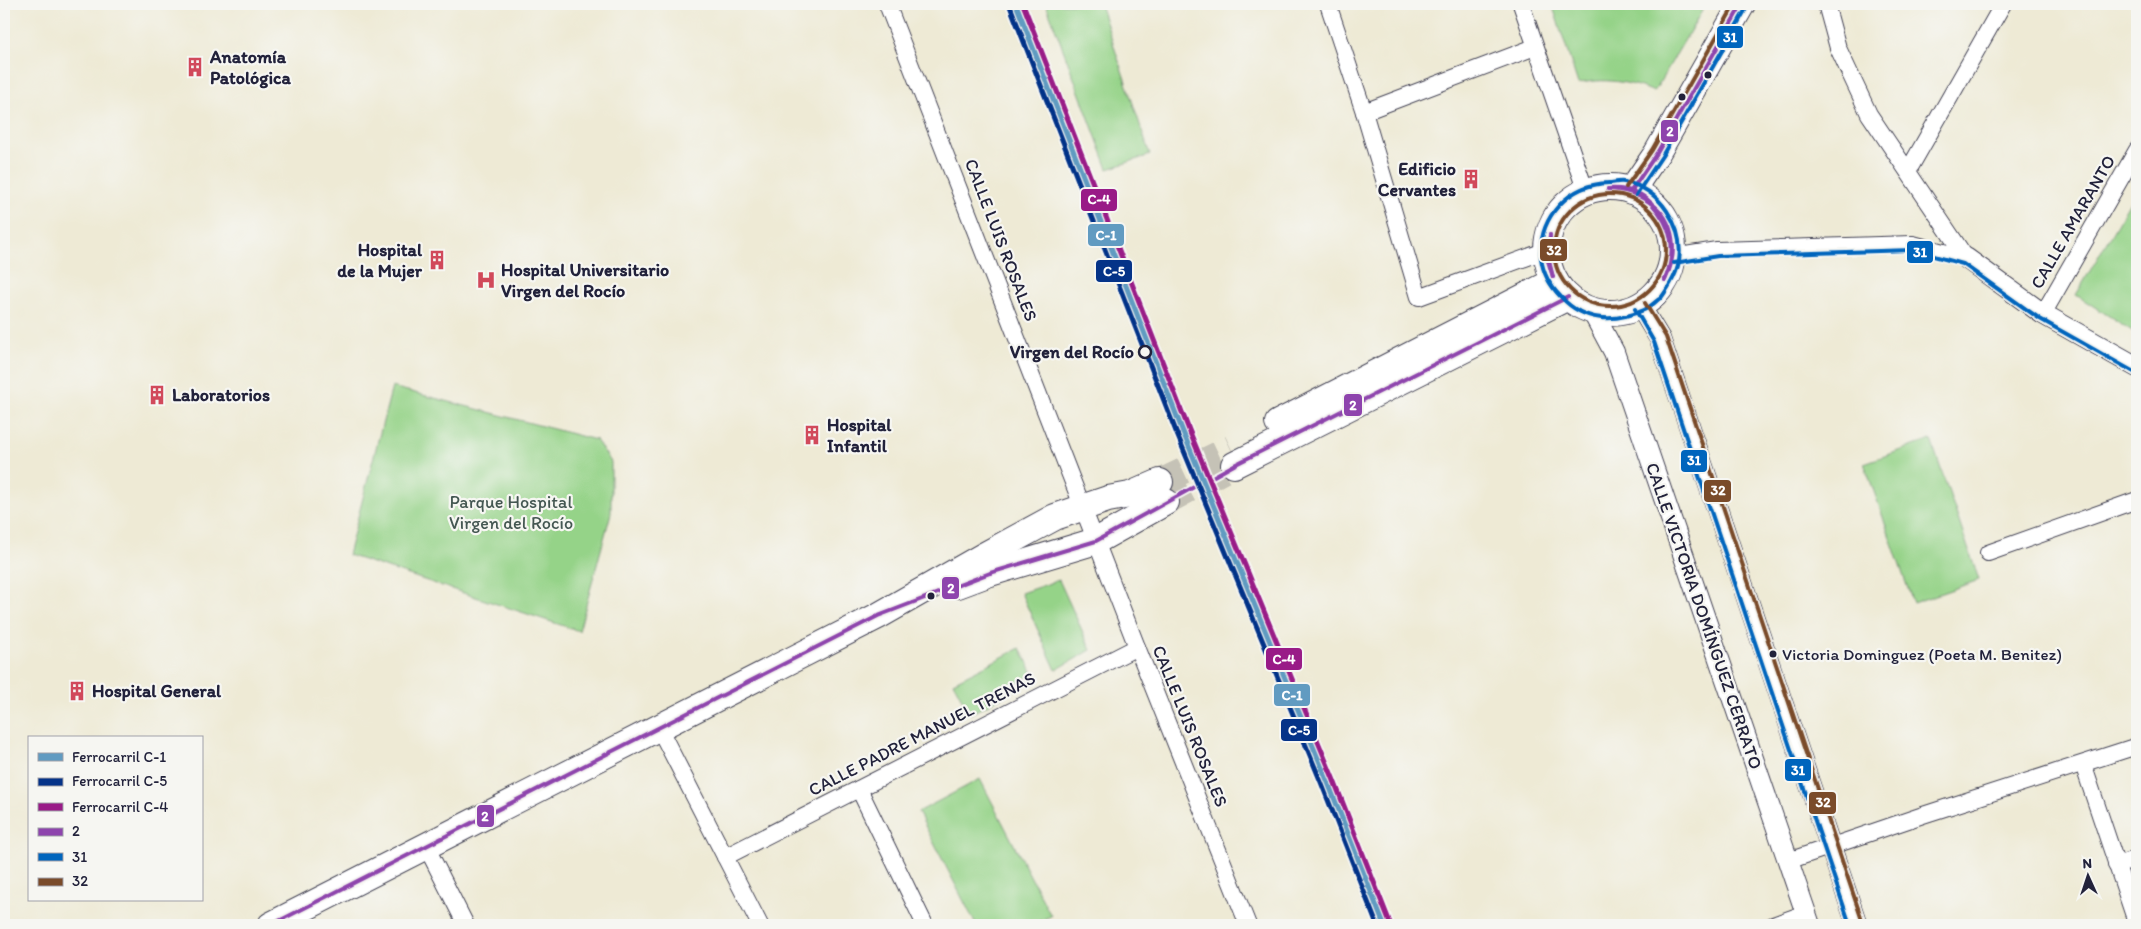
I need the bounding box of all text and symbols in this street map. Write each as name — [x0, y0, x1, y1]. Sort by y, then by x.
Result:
line badge: 31 — [1716, 25, 1744, 49]
text: 31 — [1723, 29, 1738, 46]
place label: Anatomía Patológica — [209, 46, 291, 89]
building icon: Anatomía Patológica — [184, 56, 206, 78]
unlabelled marker — [1703, 70, 1713, 80]
unlabelled marker — [1677, 92, 1687, 102]
line badge: 2 — [1660, 119, 1679, 143]
text: 2 — [1666, 123, 1674, 140]
street label: CALLE AMARANTO — [2026, 151, 2120, 293]
street label: CALLE LUIS ROSALES — [960, 156, 1042, 324]
place label: Edificio Cervantes — [1378, 158, 1456, 201]
building icon: Edificio Cervantes — [1460, 168, 1482, 190]
line badge: C-4 — [1080, 188, 1118, 212]
text: C-4 — [1087, 191, 1111, 208]
line badge: C-1 — [1087, 223, 1125, 247]
text: C-1 — [1095, 227, 1117, 244]
line badge: 32 — [1539, 238, 1568, 262]
place label: Hospital de la Mujer — [337, 239, 423, 282]
line badge: 31 — [1906, 240, 1934, 264]
text: 32 — [1547, 242, 1562, 259]
text: 31 — [1913, 244, 1928, 261]
building icon: Hospital de la Mujer — [426, 249, 448, 271]
place label: Hospital Universitario Virgen del Rocío — [501, 259, 669, 302]
line badge: C-5 — [1095, 259, 1133, 283]
text: C-5 — [1103, 263, 1126, 280]
hospital icon: Hospital Universitario Virgen del Rocío — [475, 269, 497, 291]
place label: Virgen del Rocío — [1010, 341, 1134, 363]
marker: Virgen del Rocío — [1138, 345, 1152, 359]
building icon: Laboratorios — [146, 384, 168, 406]
place label: Laboratorios — [172, 384, 270, 406]
line badge: 2 — [1343, 393, 1363, 417]
text: 2 — [1349, 397, 1357, 414]
place label: Hospital Infantil — [827, 414, 892, 457]
building icon: Hospital Infantil — [801, 424, 823, 446]
line badge: 31 — [1680, 449, 1708, 473]
text: 31 — [1687, 452, 1702, 469]
street label: CALLE VICTORIA DOMÍNGUEZ CERRATO — [1641, 460, 1767, 772]
line badge: 32 — [1703, 479, 1732, 503]
text: 32 — [1711, 482, 1726, 499]
park label: Parque Hospital Virgen del Rocío — [449, 491, 573, 534]
line badge: 2 — [941, 576, 960, 600]
text: 2 — [947, 580, 955, 597]
unlabelled marker — [926, 591, 936, 601]
street label: CALLE LUIS ROSALES — [1148, 642, 1232, 810]
place label: Victoria Dominguez (Poeta M. Benitez) — [1782, 644, 2062, 664]
line badge: C-4 — [1265, 647, 1303, 671]
marker: Victoria Dominguez (Poeta M. Benitez) — [1768, 649, 1778, 659]
text: C-4 — [1272, 651, 1296, 668]
street label: CALLE PADRE MANUEL TRENAS — [805, 667, 1039, 801]
building icon: Hospital General — [66, 680, 88, 702]
place label: Hospital General — [92, 680, 222, 702]
line badge: C-1 — [1273, 683, 1311, 707]
text: C-1 — [1281, 687, 1303, 704]
line badge: C-5 — [1280, 718, 1318, 742]
text: C-5 — [1288, 722, 1311, 739]
legend — [28, 736, 202, 902]
text: Ferrocarril C-1 — [72, 748, 166, 766]
line badge: 31 — [1784, 758, 1812, 782]
text: 31 — [1791, 762, 1806, 779]
text: Ferrocarril C-5 — [72, 772, 167, 790]
line badge: 32 — [1808, 791, 1837, 815]
text: 32 — [1816, 794, 1831, 811]
text: Ferrocarril C-4 — [72, 798, 168, 816]
line badge: 2 — [476, 804, 495, 828]
text: 2 — [481, 808, 489, 825]
text: 2 — [72, 822, 80, 840]
text: 31 — [72, 848, 87, 866]
north arrow — [2064, 852, 2114, 902]
text: N — [2082, 855, 2093, 872]
text: 32 — [72, 872, 88, 890]

